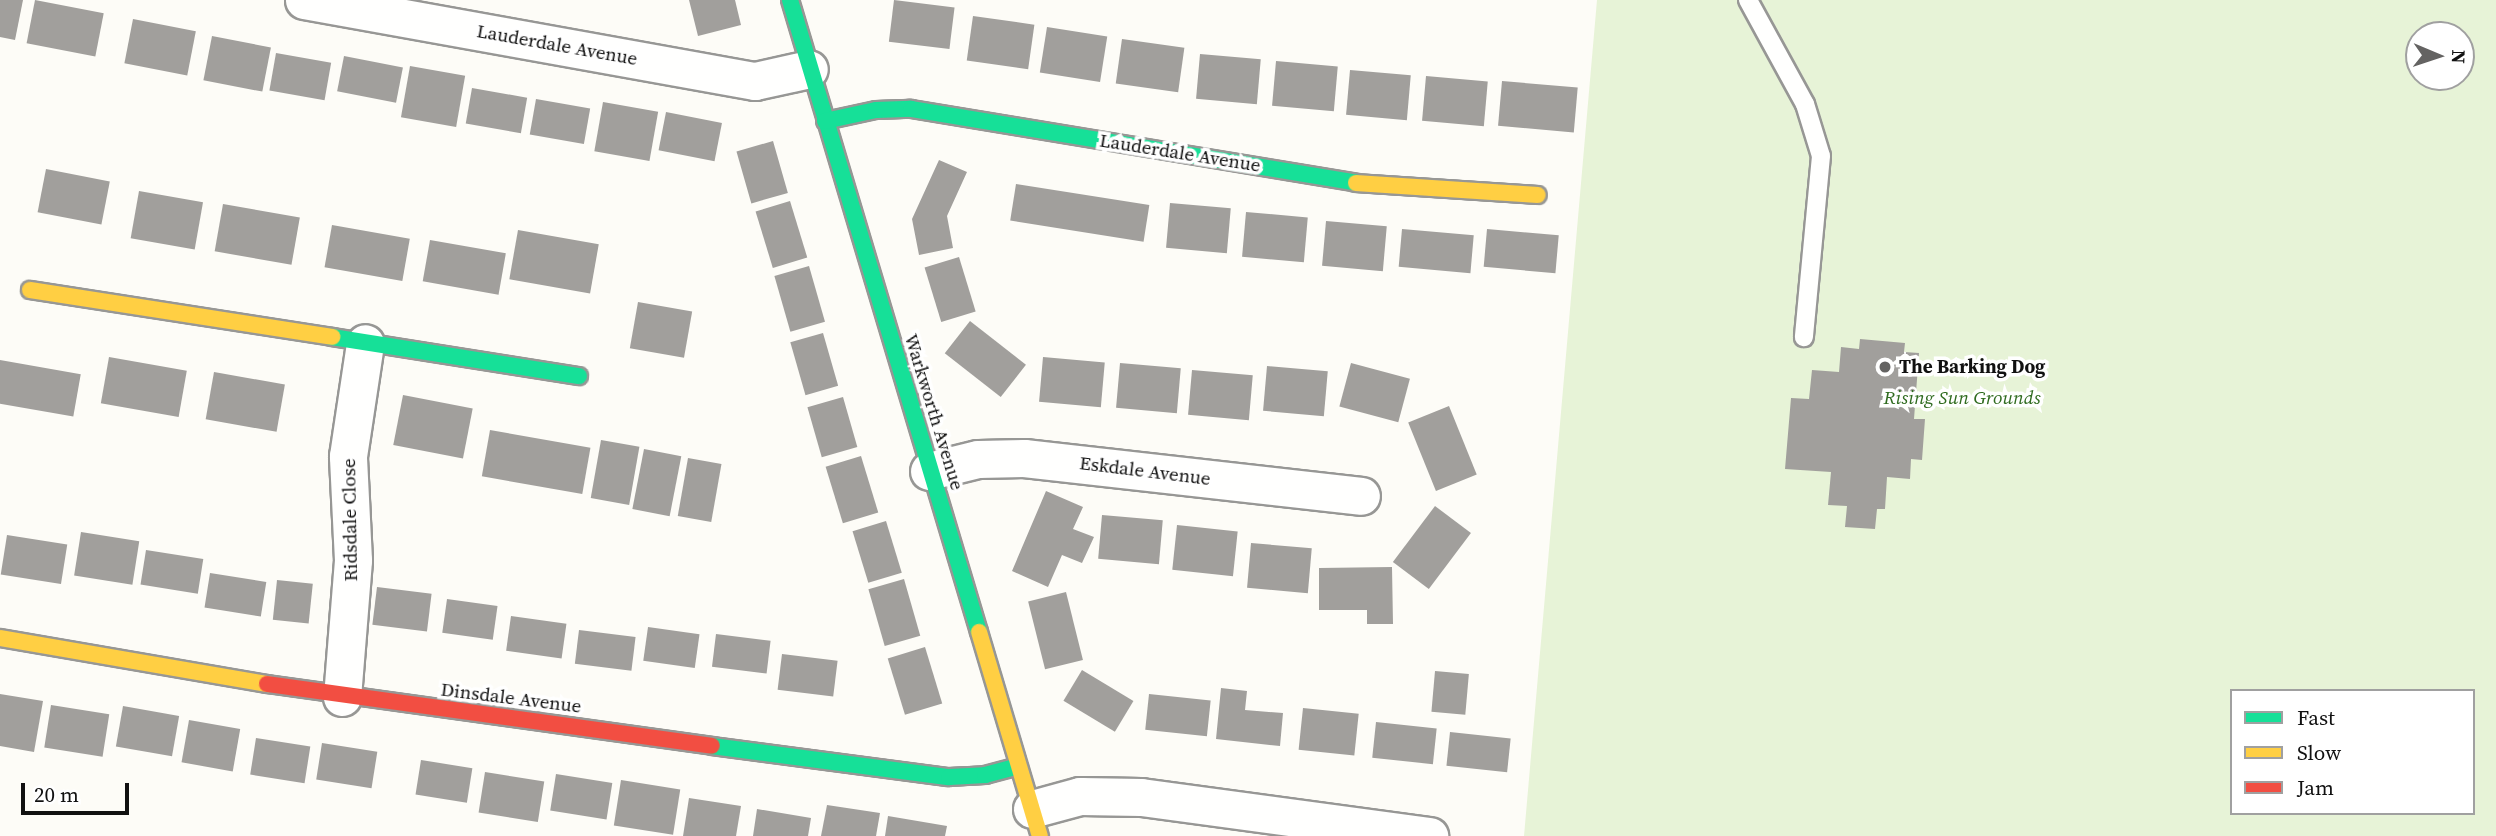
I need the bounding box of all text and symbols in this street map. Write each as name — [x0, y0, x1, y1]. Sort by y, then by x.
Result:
street label: Lauderdale Avenue — [475, 20, 639, 70]
north arrow — [2405, 21, 2475, 91]
text: N — [2446, 49, 2472, 64]
street label: Lauderdale Avenue — [1098, 129, 1262, 177]
street label: Warkworth Avenue — [899, 331, 969, 493]
place label: The Barking Dog — [1899, 356, 2045, 378]
marker: The Barking Dog — [1877, 359, 1893, 375]
park label: Rising Sun Grounds — [1883, 387, 2041, 409]
street label: Eskdale Avenue — [1078, 452, 1212, 490]
street label: Ridsdale Close — [338, 458, 362, 582]
street label: Dinsdale Avenue — [439, 678, 583, 718]
legend — [2230, 689, 2475, 815]
text: Fast — [2297, 703, 2335, 732]
text: Slow — [2297, 738, 2341, 767]
scale bar — [24, 770, 133, 814]
text: Jam — [2297, 773, 2334, 802]
text: 20 m — [34, 780, 79, 809]

